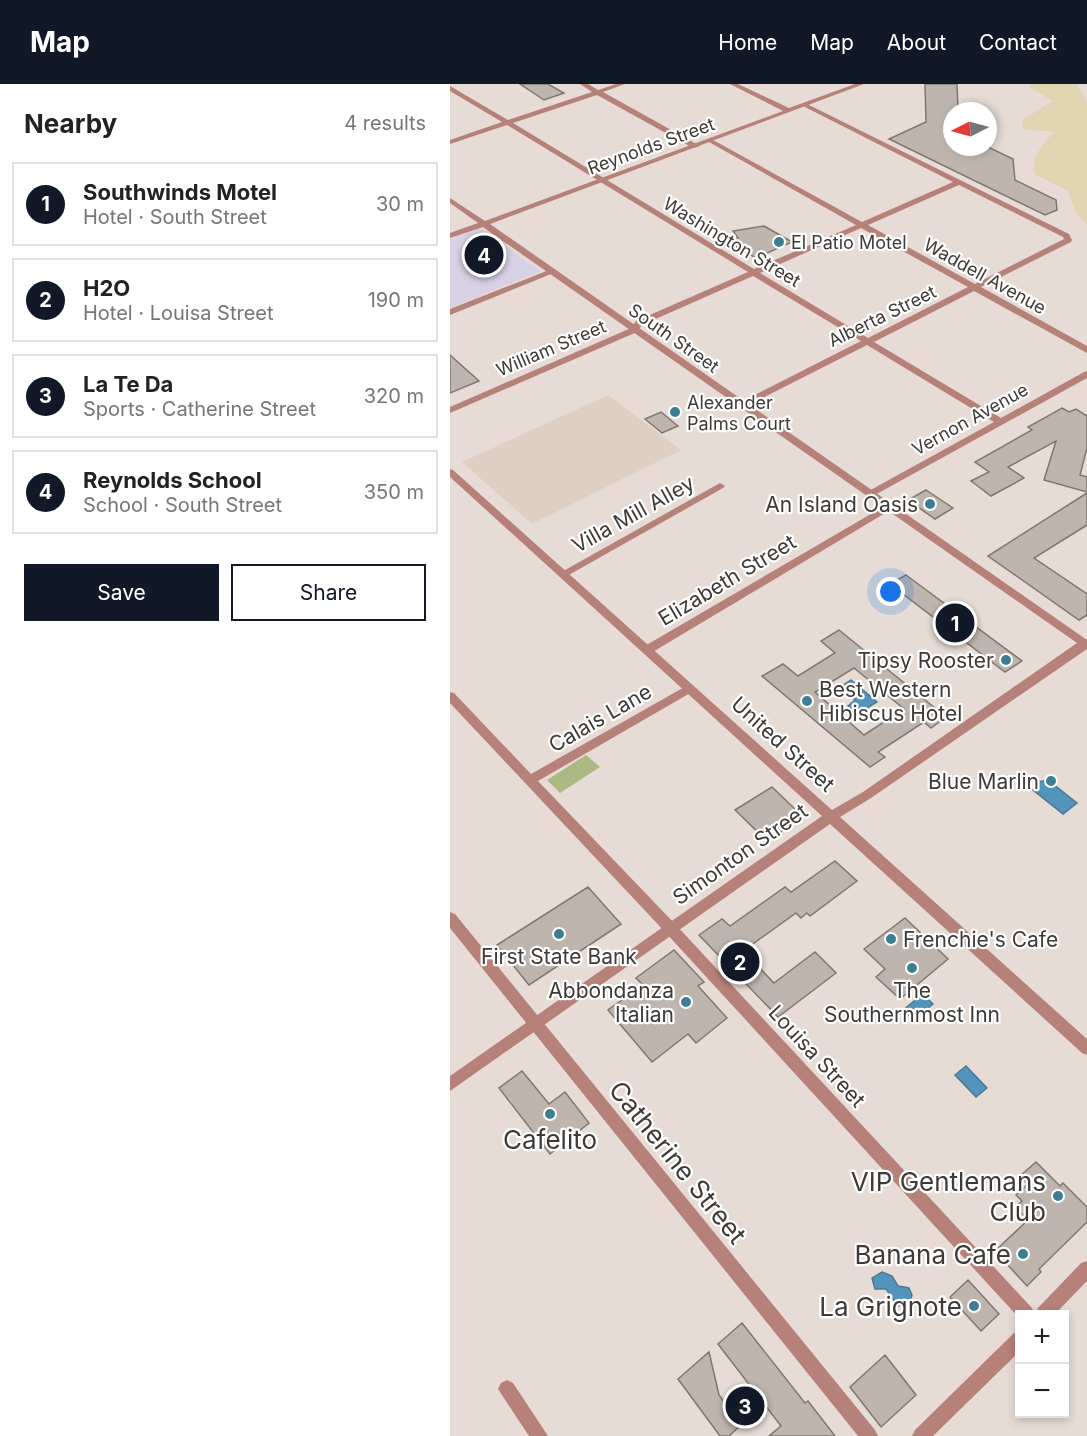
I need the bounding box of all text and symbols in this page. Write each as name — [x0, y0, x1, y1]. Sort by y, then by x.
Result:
text: Map — [30, 25, 90, 59]
text: Home — [718, 30, 777, 55]
text: Map — [810, 30, 854, 55]
text: About — [887, 30, 946, 55]
text: Contact — [979, 30, 1057, 55]
north arrow — [943, 102, 997, 156]
text: Nearby — [24, 108, 117, 139]
text: 4 results — [344, 111, 426, 135]
street label: Reynolds Street — [585, 113, 718, 179]
text: Southwinds Motel — [83, 179, 277, 205]
text: 1 — [41, 192, 50, 216]
text: 30 m — [376, 192, 424, 216]
street label: Washington Street — [660, 193, 804, 291]
text: Hotel · South Street — [83, 205, 267, 229]
pin: 4 — [465, 232, 504, 278]
place label: El Patio Motel — [791, 232, 907, 253]
street label: Waddell Avenue — [920, 234, 1050, 318]
marker: El Patio Motel — [772, 235, 786, 249]
text: H2O — [83, 275, 130, 301]
street label: Alberta Street — [825, 281, 939, 351]
text: 2 — [39, 288, 52, 312]
text: 190 m — [368, 288, 424, 312]
street label: South Street — [625, 299, 723, 377]
text: Hotel · Louisa Street — [83, 301, 274, 325]
street label: William Street — [493, 315, 609, 381]
text: La Te Da — [83, 371, 173, 397]
street label: Vernon Avenue — [908, 378, 1032, 460]
text: 3 — [39, 384, 52, 408]
text: 320 m — [364, 384, 424, 408]
place label: Alexander Palms Court — [687, 392, 791, 434]
text: Sports · Catherine Street — [83, 397, 316, 421]
marker: Alexander Palms Court — [668, 405, 682, 419]
text: Reynolds School — [83, 467, 262, 493]
street label: Villa Mill Alley — [568, 470, 699, 558]
text: 4 — [39, 480, 52, 504]
text: 350 m — [364, 480, 424, 504]
place label: An Island Oasis — [765, 492, 918, 517]
text: School · South Street — [83, 493, 282, 517]
marker: An Island Oasis — [923, 497, 937, 511]
street label: Elizabeth Street — [654, 529, 800, 631]
button: Save — [24, 564, 219, 621]
button: Share — [231, 564, 426, 621]
your location — [876, 577, 905, 606]
pin: 1 — [936, 600, 974, 646]
place label: Tipsy Rooster — [857, 648, 994, 673]
marker: Tipsy Rooster — [999, 653, 1013, 667]
place label: Best Western Hibiscus Hotel — [819, 677, 962, 726]
street label: Calais Lane — [544, 679, 656, 757]
street label: United Street — [726, 691, 840, 797]
marker: Best Western Hibiscus Hotel — [800, 694, 814, 708]
place label: Blue Marlin — [928, 769, 1039, 794]
marker: Blue Marlin — [1044, 774, 1058, 788]
street label: Simonton Street — [668, 798, 812, 910]
marker: First State Bank — [552, 927, 566, 941]
place label: Frenchie's Cafe — [903, 927, 1058, 952]
marker: Frenchie's Cafe — [884, 932, 898, 946]
pin: 2 — [720, 940, 760, 984]
place label: First State Bank — [481, 944, 637, 969]
marker: The Southernmost Inn — [905, 961, 919, 975]
place label: Abbondanza Italian — [548, 978, 674, 1027]
place label: The Southernmost Inn — [824, 978, 1000, 1027]
marker: Abbondanza Italian — [679, 995, 693, 1009]
street label: Louisa Street — [764, 1000, 871, 1112]
street label: Catherine Street — [603, 1074, 753, 1250]
marker: Cafelito — [543, 1107, 557, 1121]
place label: Cafelito — [503, 1124, 597, 1155]
place label: VIP Gentlemans Club — [851, 1166, 1046, 1227]
marker: VIP Gentlemans Club — [1051, 1189, 1065, 1203]
place label: Banana Cafe — [855, 1239, 1011, 1270]
marker: Banana Cafe — [1016, 1247, 1030, 1261]
place label: La Grignote — [819, 1291, 962, 1322]
marker: La Grignote — [967, 1299, 981, 1313]
map controls — [1015, 1310, 1069, 1418]
button: + — [1015, 1310, 1069, 1364]
button: − — [1015, 1364, 1069, 1418]
pin: 3 — [726, 1384, 764, 1428]

